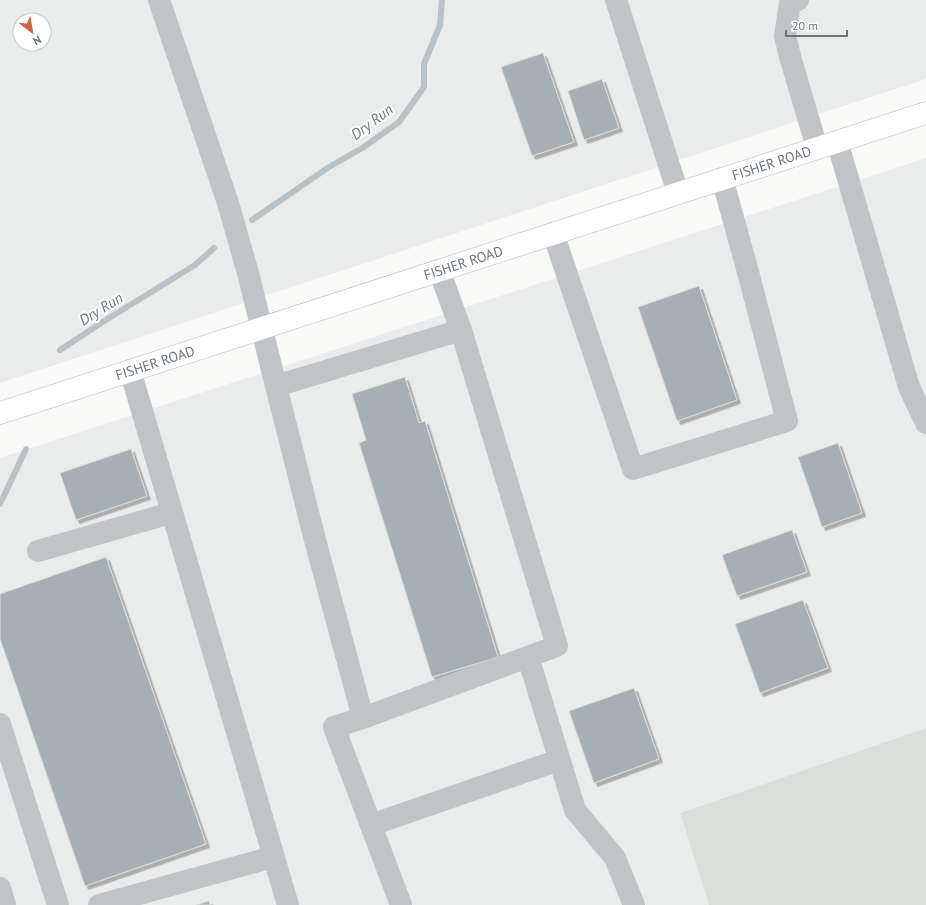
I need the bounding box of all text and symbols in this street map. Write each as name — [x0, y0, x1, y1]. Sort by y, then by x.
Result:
north arrow — [12, 12, 52, 52]
scale bar — [786, 12, 847, 38]
text: 20 m — [792, 18, 818, 33]
text: N — [30, 33, 44, 48]
water label: Dry Run — [347, 99, 397, 144]
street label: FISHER ROAD — [730, 142, 813, 184]
street label: FISHER ROAD — [421, 242, 505, 284]
water label: Dry Run — [75, 288, 126, 329]
street label: FISHER ROAD — [113, 342, 197, 384]

